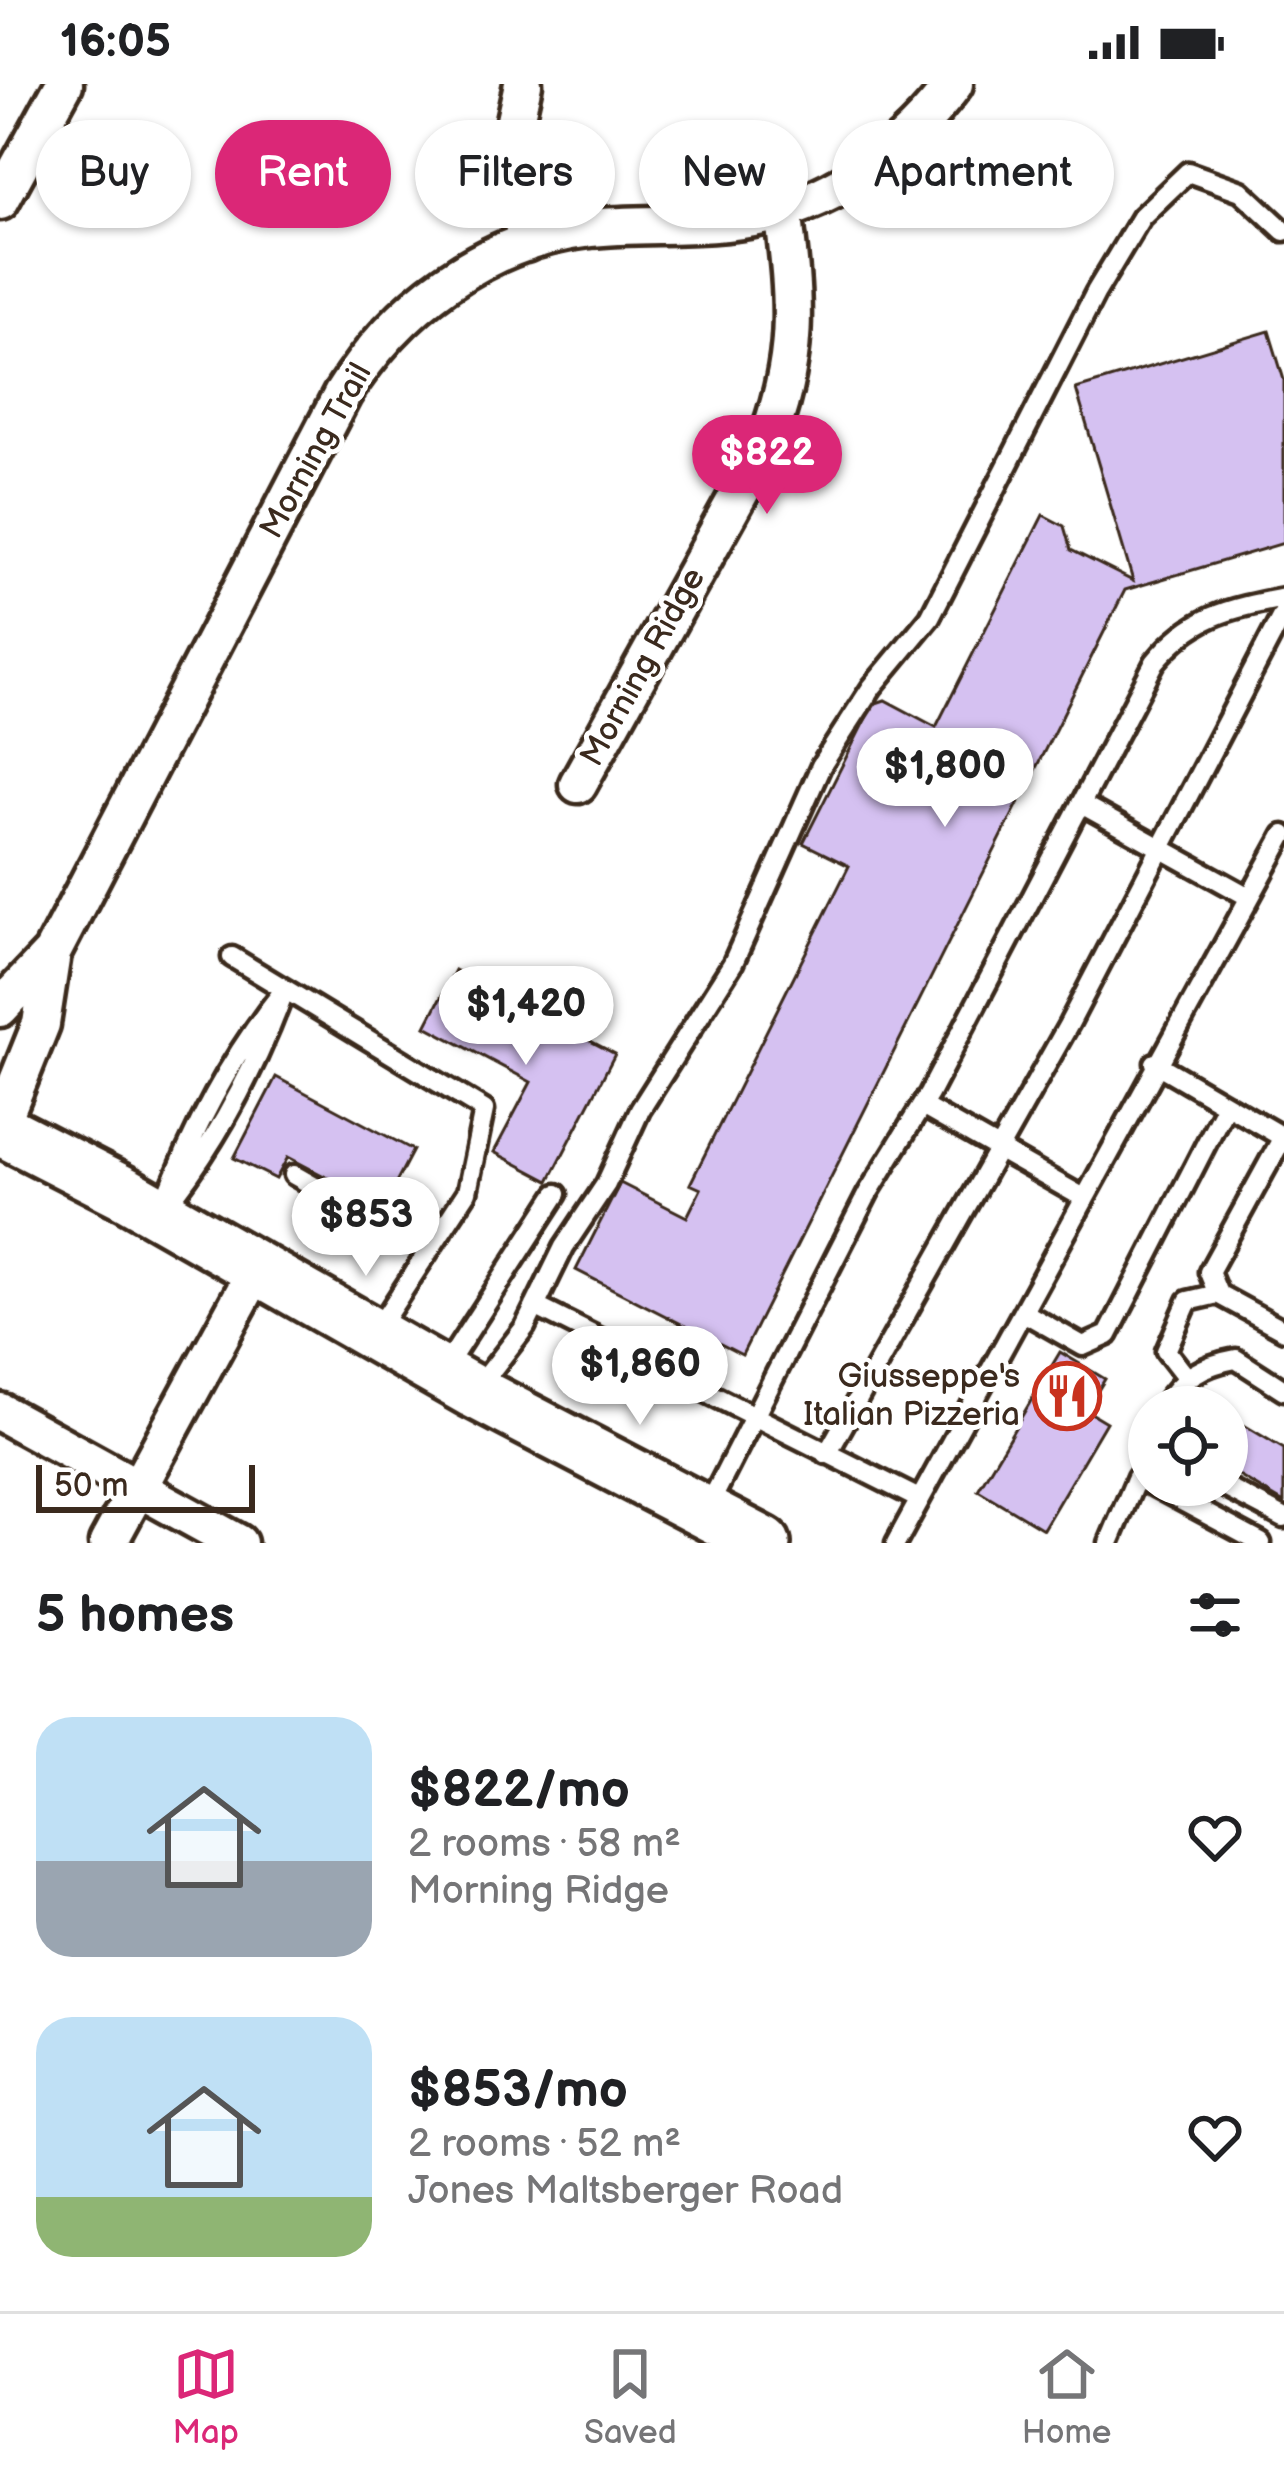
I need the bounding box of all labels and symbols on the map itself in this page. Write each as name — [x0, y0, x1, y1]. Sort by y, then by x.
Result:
street label: Morning Trail — [251, 356, 381, 546]
pin: $822 — [696, 415, 838, 517]
street label: Morning Ridge — [572, 561, 714, 773]
pin: $1,800 — [847, 728, 1043, 830]
pin: $1,420 — [428, 966, 624, 1068]
pin: $853 — [295, 1177, 437, 1279]
pin: $1,860 — [542, 1326, 738, 1428]
place label: Giusseppe's Italian Pizzeria — [803, 1357, 1020, 1435]
restaurant icon: Giusseppe's Italian Pizzeria — [1032, 1361, 1102, 1431]
scale bar — [36, 1459, 255, 1512]

